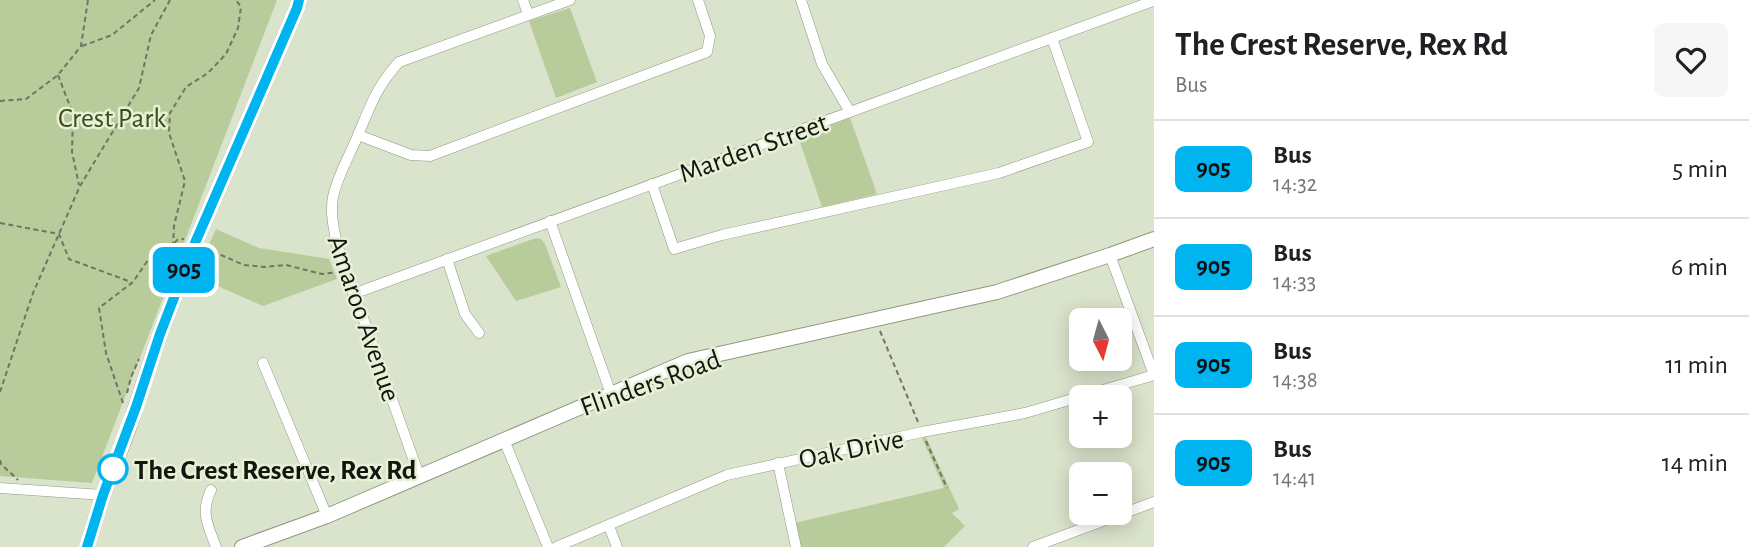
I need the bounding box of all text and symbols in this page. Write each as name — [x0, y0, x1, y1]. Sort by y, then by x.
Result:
button: heart — [1654, 23, 1728, 97]
text: The Crest Reserve, Rex Rd — [1175, 29, 1508, 62]
text: Bus — [1175, 74, 1208, 97]
park label: Crest Park — [58, 105, 166, 133]
street label: Marden Street — [676, 109, 832, 189]
text: Bus — [1273, 142, 1312, 168]
text: 5 min — [1672, 156, 1728, 182]
text: 905 — [1196, 157, 1231, 181]
text: 14:32 — [1273, 173, 1317, 196]
street label: Amaroo Avenue — [322, 232, 405, 405]
text: Bus — [1273, 240, 1312, 266]
line badge: 905 — [144, 247, 224, 293]
text: 6 min — [1671, 254, 1728, 280]
text: 905 — [1196, 255, 1231, 279]
text: 905 — [167, 258, 201, 282]
text: 14:33 — [1273, 271, 1316, 294]
north arrow — [1069, 308, 1132, 371]
map controls — [1069, 308, 1132, 525]
text: Bus — [1273, 338, 1312, 364]
street label: Flinders Road — [577, 346, 725, 422]
text: 11 min — [1665, 352, 1728, 378]
text: 905 — [1196, 353, 1231, 377]
text: 14:38 — [1273, 369, 1318, 392]
button: + — [1069, 385, 1132, 448]
street label: Oak Drive — [796, 425, 906, 475]
text: Bus — [1273, 436, 1312, 462]
text: 14 min — [1662, 450, 1728, 476]
text: 905 — [1196, 451, 1231, 475]
marker: The Crest Reserve, Rex Rd — [98, 454, 128, 484]
place label: The Crest Reserve, Rex Rd — [134, 457, 417, 485]
button: − — [1069, 462, 1132, 525]
text: 14:41 — [1273, 467, 1316, 490]

